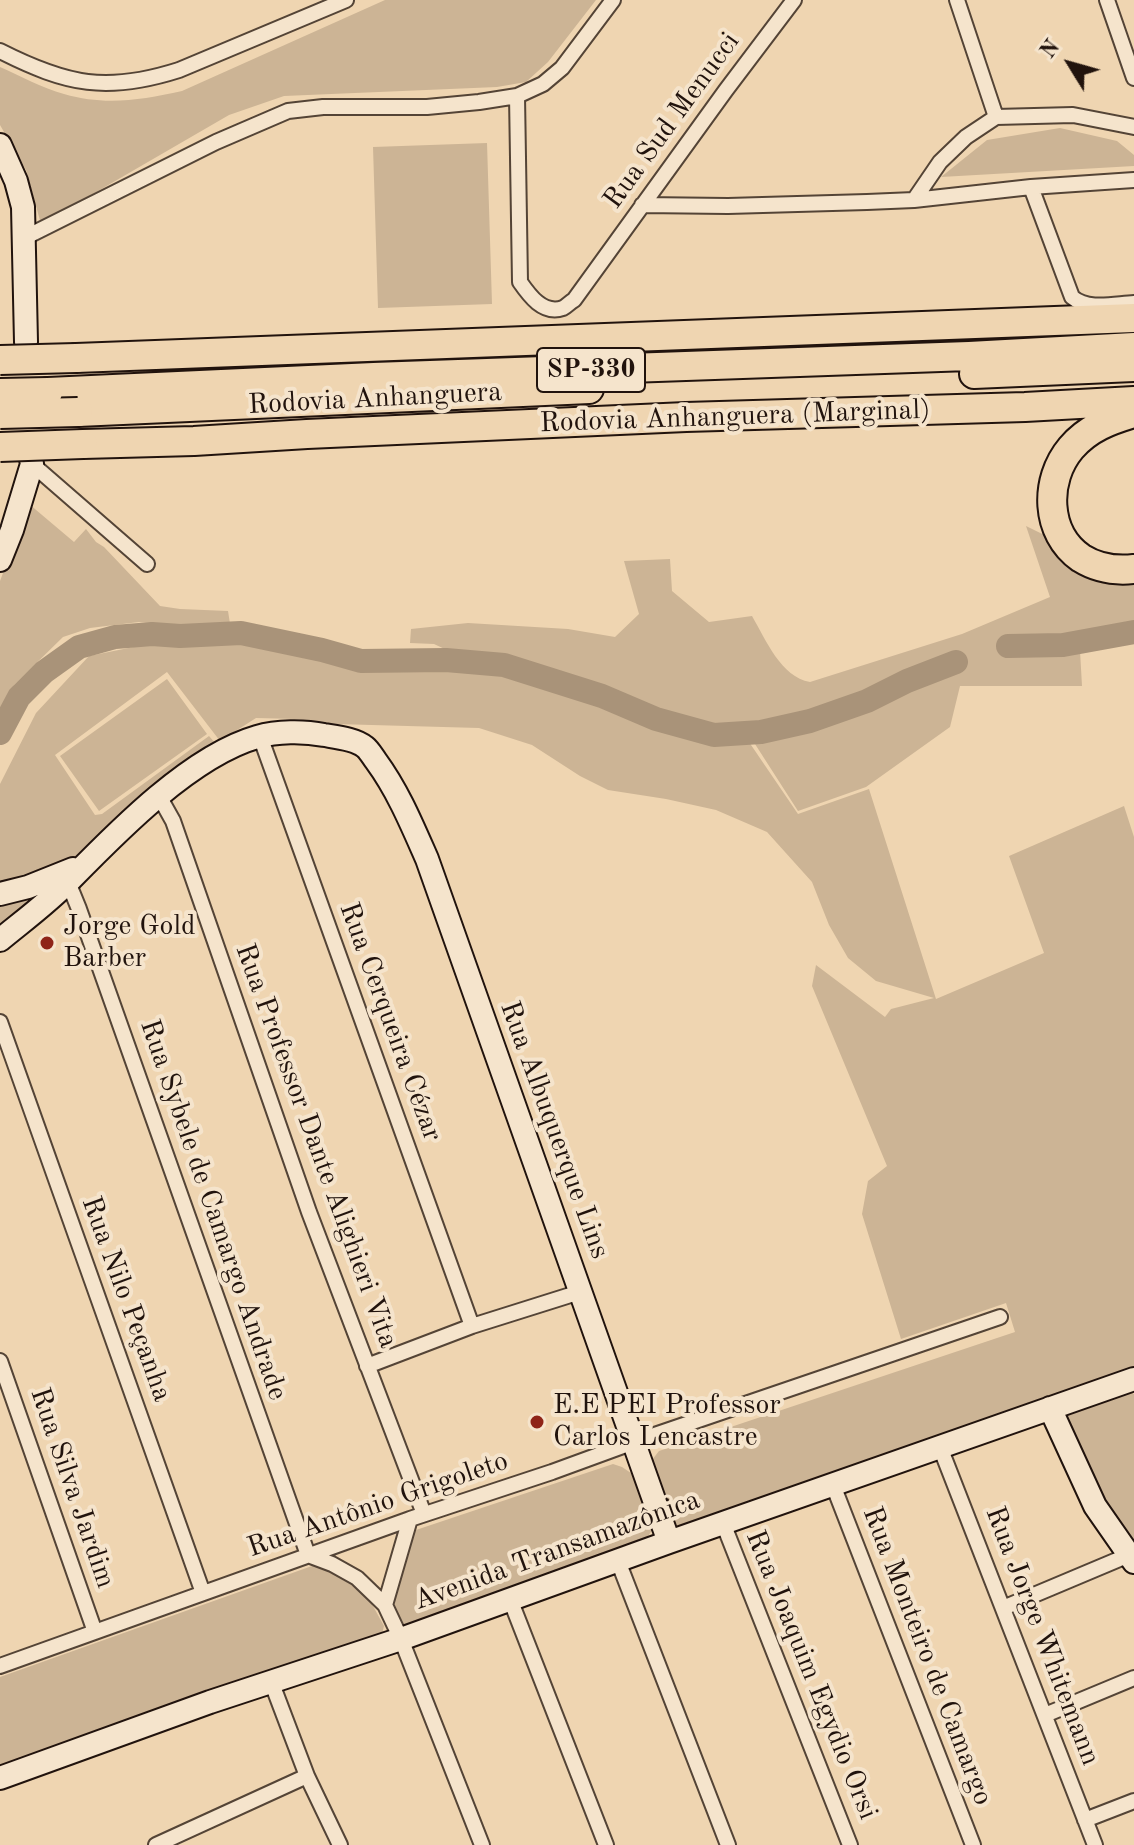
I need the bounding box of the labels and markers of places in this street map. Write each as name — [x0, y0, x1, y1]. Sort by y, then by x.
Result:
place label: Jorge Gold Barber — [63, 910, 196, 976]
marker: Jorge Gold Barber — [38, 934, 56, 952]
place label: E.E PEI Professor Carlos Lencastre — [553, 1389, 781, 1455]
marker: E.E PEI Professor Carlos Lencastre — [528, 1413, 546, 1431]

